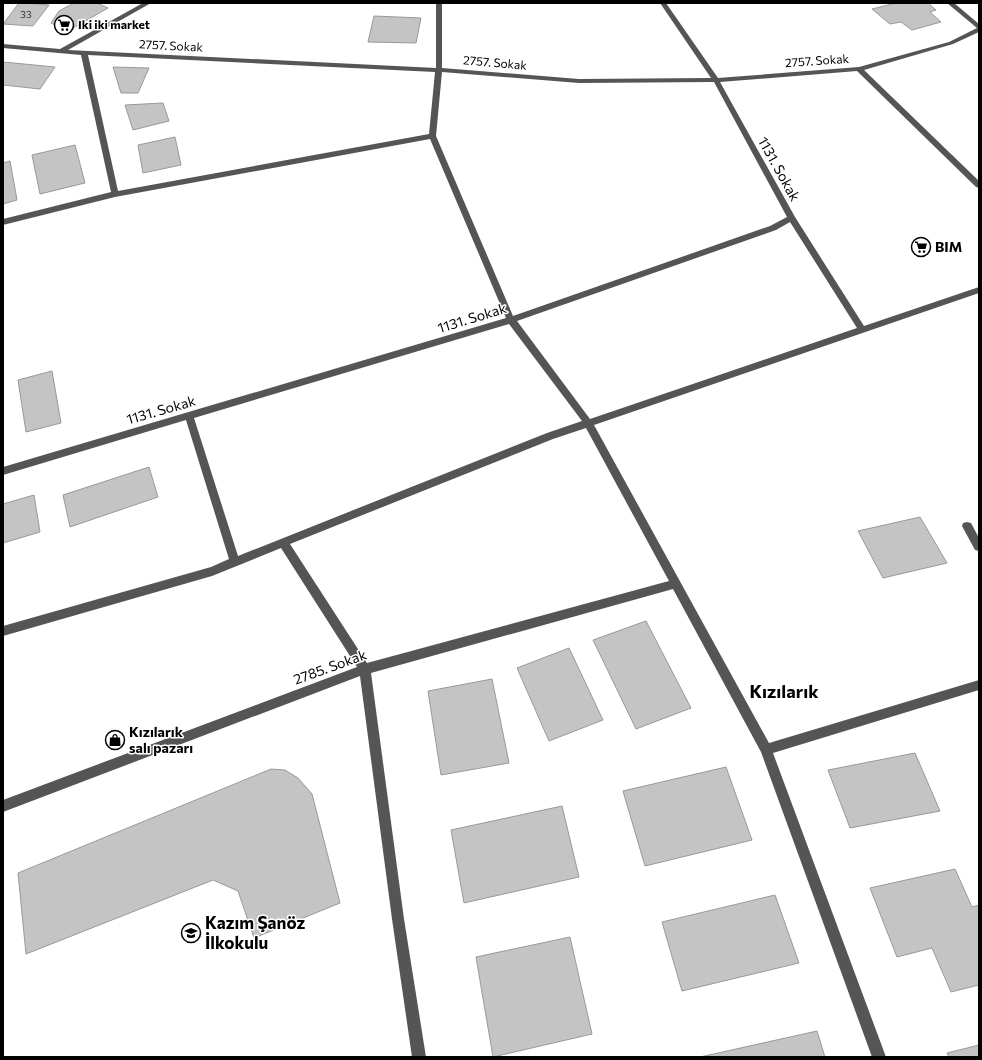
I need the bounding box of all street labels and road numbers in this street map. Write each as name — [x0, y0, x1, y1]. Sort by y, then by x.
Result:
street label: 2757. Sokak — [139, 36, 204, 54]
street label: 2757. Sokak — [785, 51, 850, 69]
street label: 2757. Sokak — [463, 52, 528, 72]
street label: 1131. Sokak — [755, 134, 804, 204]
street label: 1131. Sokak — [435, 299, 509, 336]
street label: 1131. Sokak — [124, 391, 198, 427]
street label: 2785. Sokak — [291, 645, 369, 688]

